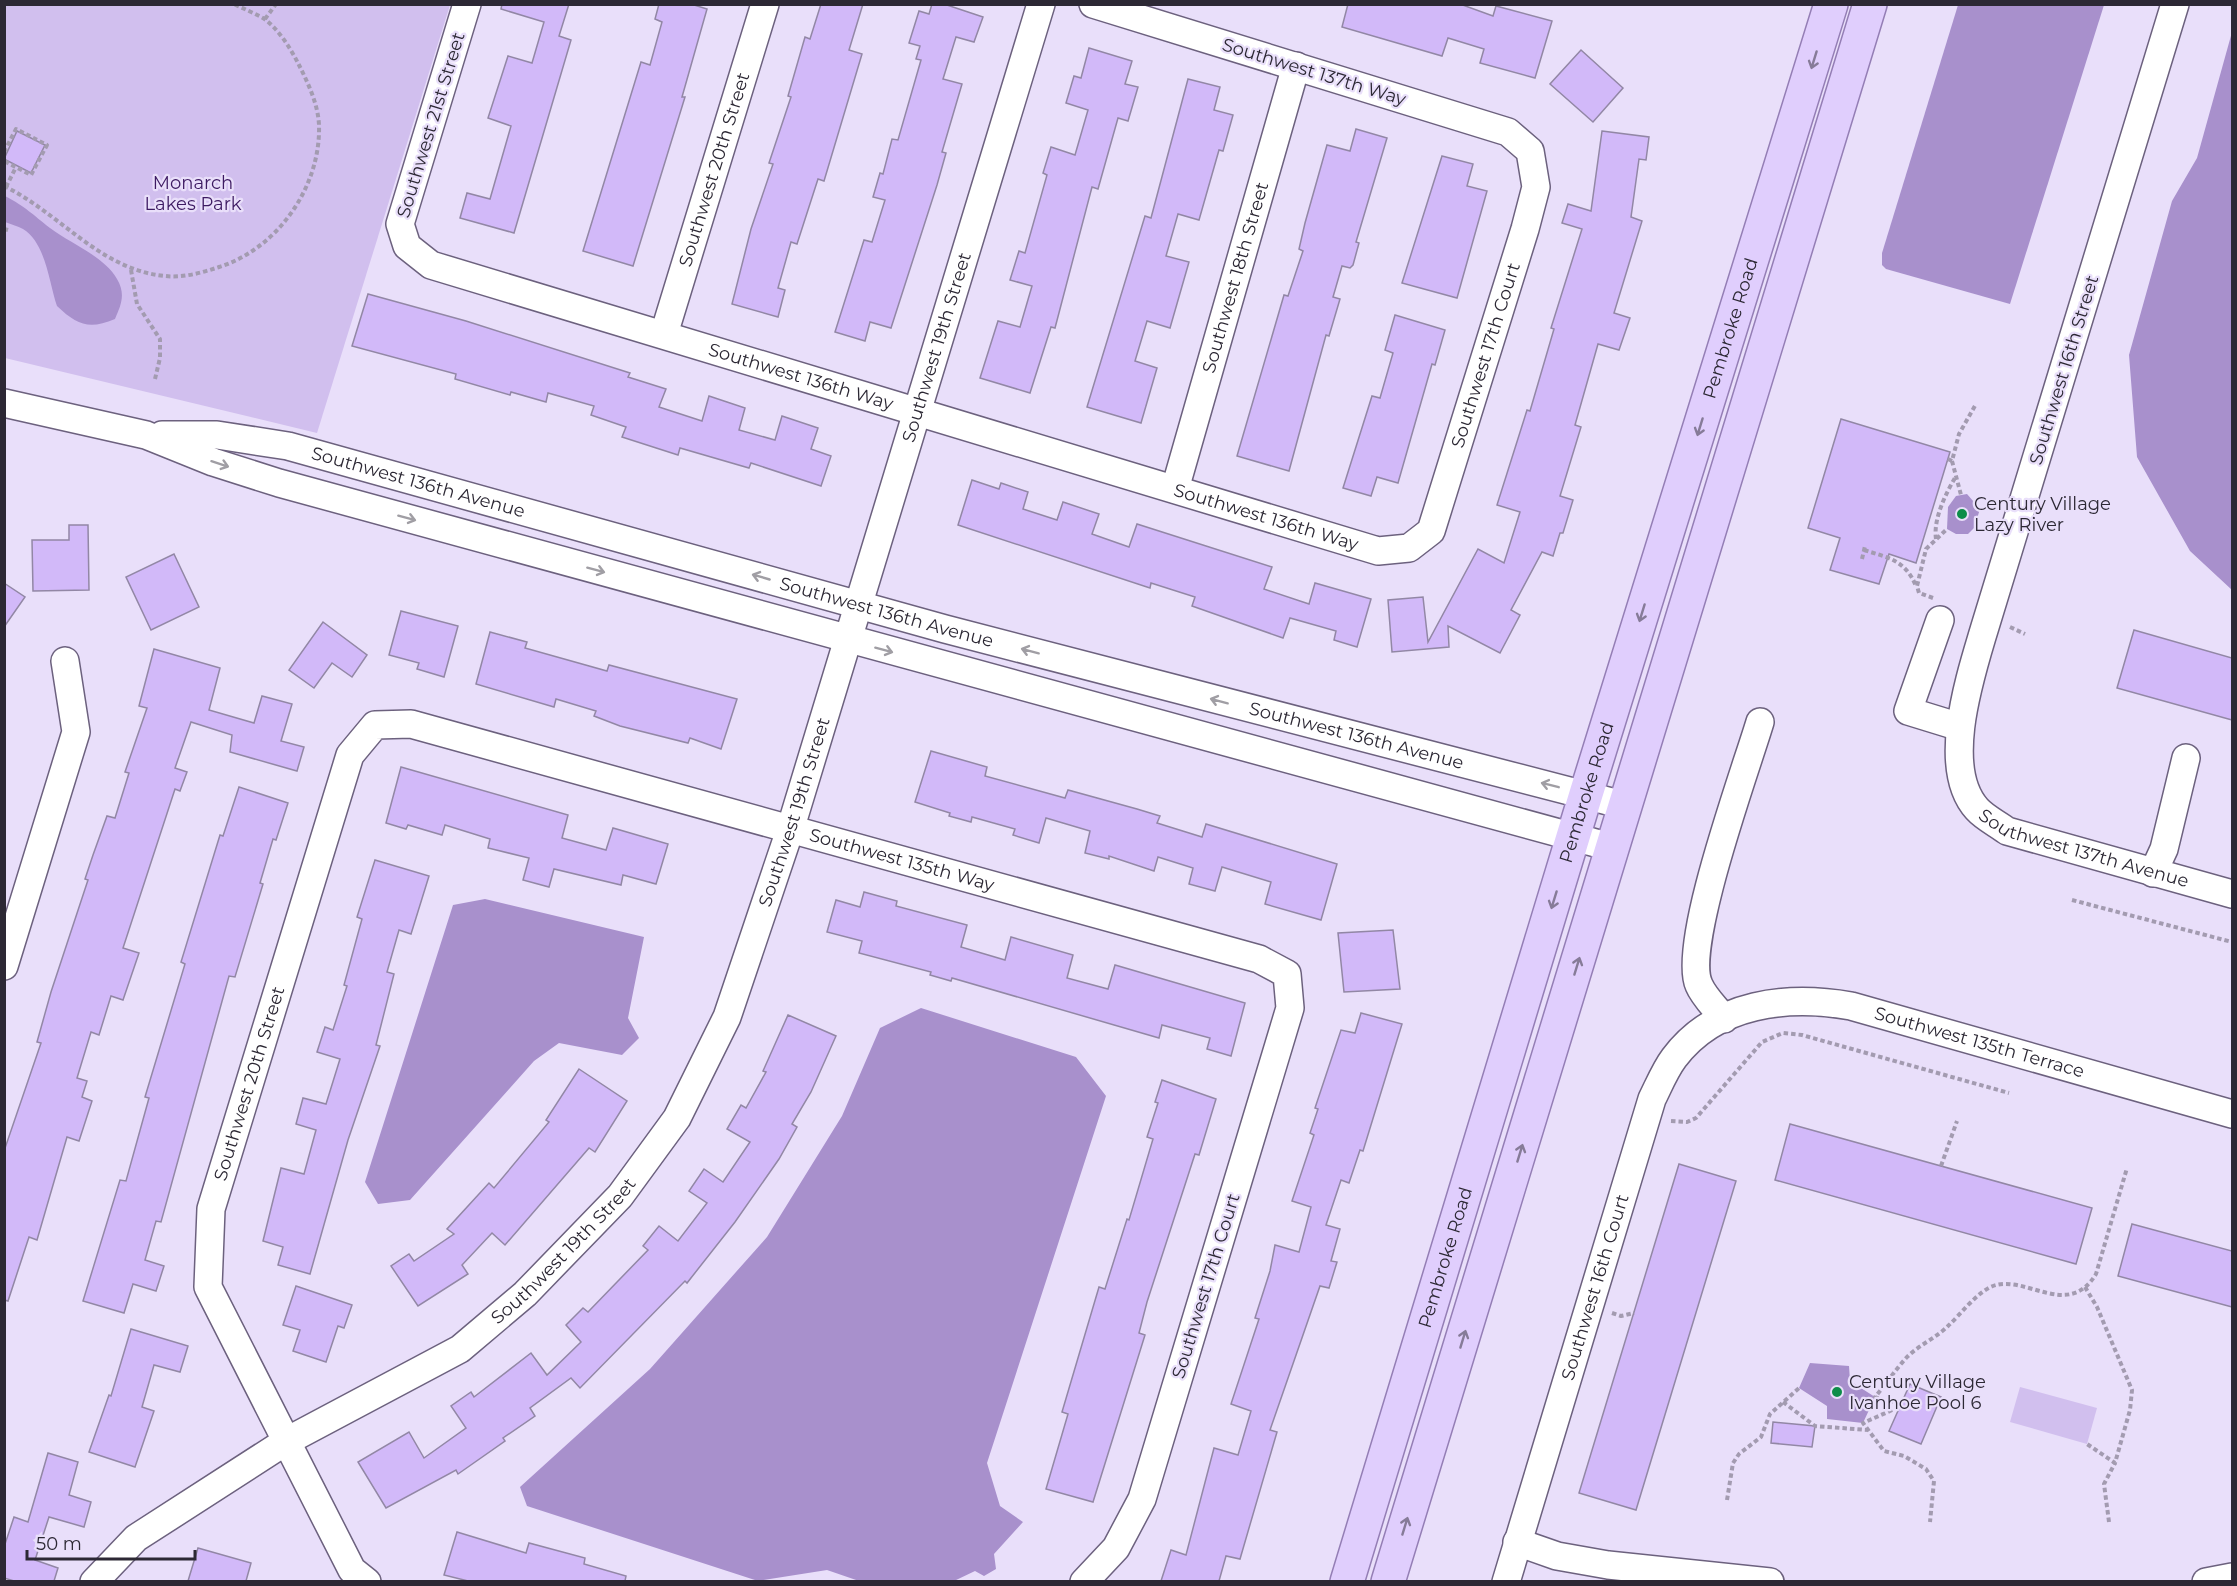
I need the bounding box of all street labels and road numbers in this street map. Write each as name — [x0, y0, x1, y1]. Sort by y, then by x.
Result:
street label: Southwest 21st Street — [392, 30, 470, 220]
street label: Southwest 137th Way — [1219, 34, 1409, 111]
street label: Southwest 20th Street — [674, 70, 754, 269]
street label: Southwest 18th Street — [1198, 179, 1273, 376]
street label: Southwest 19th Street — [897, 250, 976, 445]
street label: Pembroke Road — [1698, 255, 1763, 401]
street label: Southwest 17th Court — [1447, 260, 1525, 450]
street label: Southwest 16th Street — [2025, 273, 2103, 467]
street label: Southwest 136th Way — [706, 338, 896, 415]
street label: Southwest 136th Avenue — [309, 442, 528, 523]
street label: Southwest 136th Way — [1171, 479, 1361, 556]
street label: Southwest 136th Avenue — [777, 572, 996, 652]
street label: Southwest 136th Avenue — [1247, 697, 1466, 774]
street label: Southwest 19th Street — [754, 715, 835, 910]
street label: Pembroke Road — [1555, 719, 1619, 866]
street label: Southwest 137th Avenue — [1974, 804, 2191, 892]
street label: Southwest 135th Way — [807, 824, 997, 896]
street label: Southwest 20th Street — [209, 984, 289, 1183]
street label: Southwest 135th Terrace — [1872, 1002, 2087, 1083]
street label: Southwest 19th Street — [487, 1174, 641, 1329]
street label: Pembroke Road — [1414, 1184, 1477, 1331]
street label: Southwest 17th Court — [1167, 1191, 1245, 1381]
street label: Southwest 16th Court — [1557, 1191, 1634, 1383]

